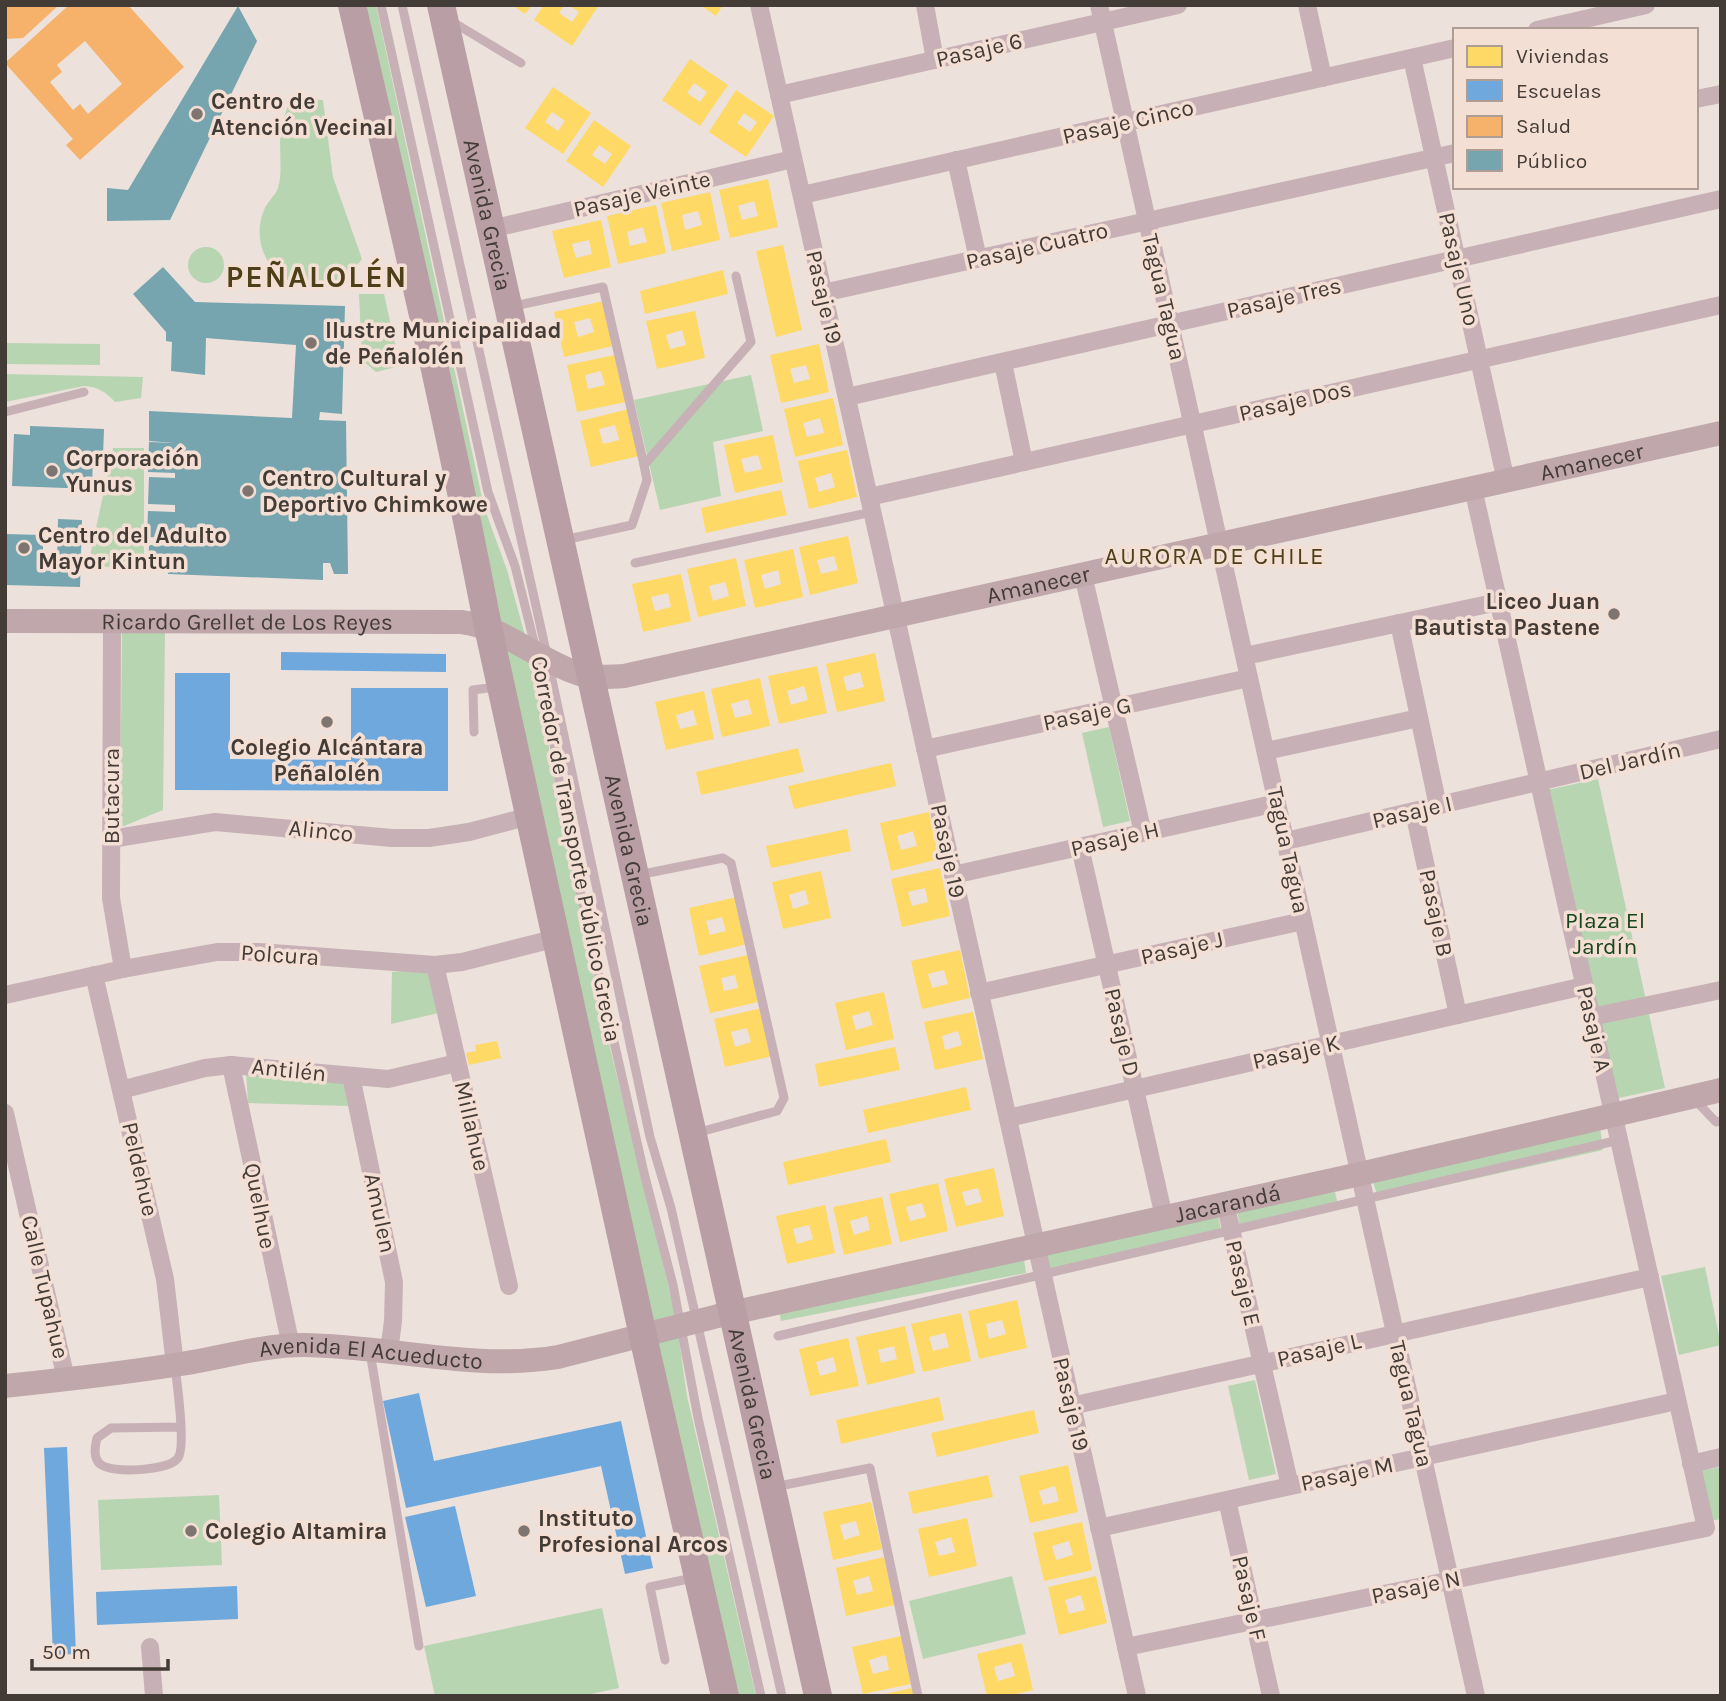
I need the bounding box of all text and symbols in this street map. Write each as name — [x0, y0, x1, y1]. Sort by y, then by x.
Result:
street label: Pasaje 6 — [933, 27, 1025, 73]
legend — [1453, 28, 1698, 189]
text: Viviendas — [1516, 44, 1609, 68]
text: Escuelas — [1516, 79, 1602, 103]
place label: Centro de Atención Vecinal — [211, 88, 394, 141]
street label: Pasaje Cinco — [1060, 94, 1196, 150]
marker: Centro de Atención Vecinal — [189, 106, 205, 122]
text: Salud — [1516, 114, 1571, 138]
street label: Avenida Grecia — [458, 136, 518, 293]
text: Público — [1516, 149, 1587, 173]
street label: Pasaje Veinte — [571, 165, 713, 223]
street label: Pasaje Uno — [1433, 209, 1485, 329]
street label: Pasaje Cuatro — [963, 217, 1111, 275]
street label: Tagua Tagua — [1136, 231, 1192, 363]
street label: Pasaje 19 — [800, 247, 848, 347]
district label: PEÑALOLÉN — [226, 257, 408, 295]
street label: Pasaje Tres — [1224, 272, 1344, 324]
place label: Ilustre Municipalidad de Peñalolén — [325, 317, 562, 370]
marker: Ilustre Municipalidad de Peñalolén — [303, 335, 319, 351]
street label: Pasaje Dos — [1236, 375, 1354, 427]
street label: Amanecer — [1537, 437, 1647, 486]
place label: Corporación Yunus — [66, 445, 199, 498]
marker: Corporación Yunus — [44, 463, 60, 479]
place label: Centro Cultural y Deportivo Chimkowe — [262, 465, 488, 518]
marker: Centro Cultural y Deportivo Chimkowe — [240, 483, 256, 499]
place label: Centro del Adulto Mayor Kintun — [38, 522, 227, 575]
marker: Centro del Adulto Mayor Kintun — [16, 540, 32, 556]
district label: AURORA DE CHILE — [1104, 542, 1326, 570]
street label: Amanecer — [984, 560, 1093, 609]
place label: Liceo Juan Bautista Pastene — [1413, 588, 1600, 641]
marker: Liceo Juan Bautista Pastene — [1606, 606, 1622, 622]
street label: Ricardo Grellet de Los Reyes — [101, 608, 393, 635]
street label: Corredor de Transporte Público Grecia — [525, 654, 627, 1044]
street label: Pasaje G — [1040, 691, 1134, 737]
marker: Colegio Alcántara Peñalolén — [319, 714, 335, 730]
place label: Colegio Alcántara Peñalolén — [231, 734, 423, 787]
street label: Del Jardín — [1577, 736, 1683, 786]
street label: Butacura — [98, 748, 125, 844]
street label: Avenida Grecia — [599, 772, 659, 929]
street label: Tagua Tagua — [1261, 784, 1315, 916]
street label: Pasaje I — [1369, 790, 1455, 834]
street label: Pasaje 19 — [925, 801, 971, 901]
street label: Alinco — [287, 814, 355, 848]
street label: Pasaje H — [1068, 816, 1162, 862]
street label: Pasaje B — [1414, 867, 1458, 959]
park label: Plaza El Jardín — [1565, 907, 1645, 960]
street label: Pasaje J — [1138, 925, 1226, 971]
street label: Polcura — [240, 939, 320, 971]
street label: Pasaje A — [1571, 983, 1617, 1075]
street label: Pasaje D — [1099, 985, 1145, 1079]
street label: Pasaje K — [1250, 1029, 1342, 1075]
street label: Antilén — [250, 1053, 328, 1087]
street label: Millahue — [449, 1078, 495, 1174]
street label: Peldehue — [116, 1119, 164, 1219]
street label: Quelhue — [238, 1161, 282, 1251]
street label: Amulen — [358, 1171, 402, 1255]
street label: Jacarandá — [1172, 1178, 1283, 1228]
street label: Calle Tupahue — [15, 1213, 75, 1361]
street label: Pasaje E — [1220, 1237, 1266, 1329]
street label: Avenida Grecia — [723, 1325, 783, 1482]
street label: Pasaje L — [1274, 1327, 1364, 1373]
street label: Avenida El Acueducto — [257, 1331, 483, 1374]
street label: Tagua Tagua — [1383, 1338, 1439, 1470]
street label: Pasaje 19 — [1047, 1354, 1095, 1454]
street label: Pasaje M — [1298, 1451, 1396, 1497]
place label: Instituto Profesional Arcos — [538, 1505, 728, 1558]
place label: Colegio Altamira — [205, 1518, 387, 1545]
marker: Colegio Altamira — [183, 1523, 199, 1539]
marker: Instituto Profesional Arcos — [516, 1523, 532, 1539]
street label: Pasaje F — [1226, 1553, 1272, 1643]
street label: Pasaje N — [1369, 1564, 1463, 1610]
scale bar — [32, 1628, 168, 1672]
text: 50 m — [42, 1640, 91, 1664]

